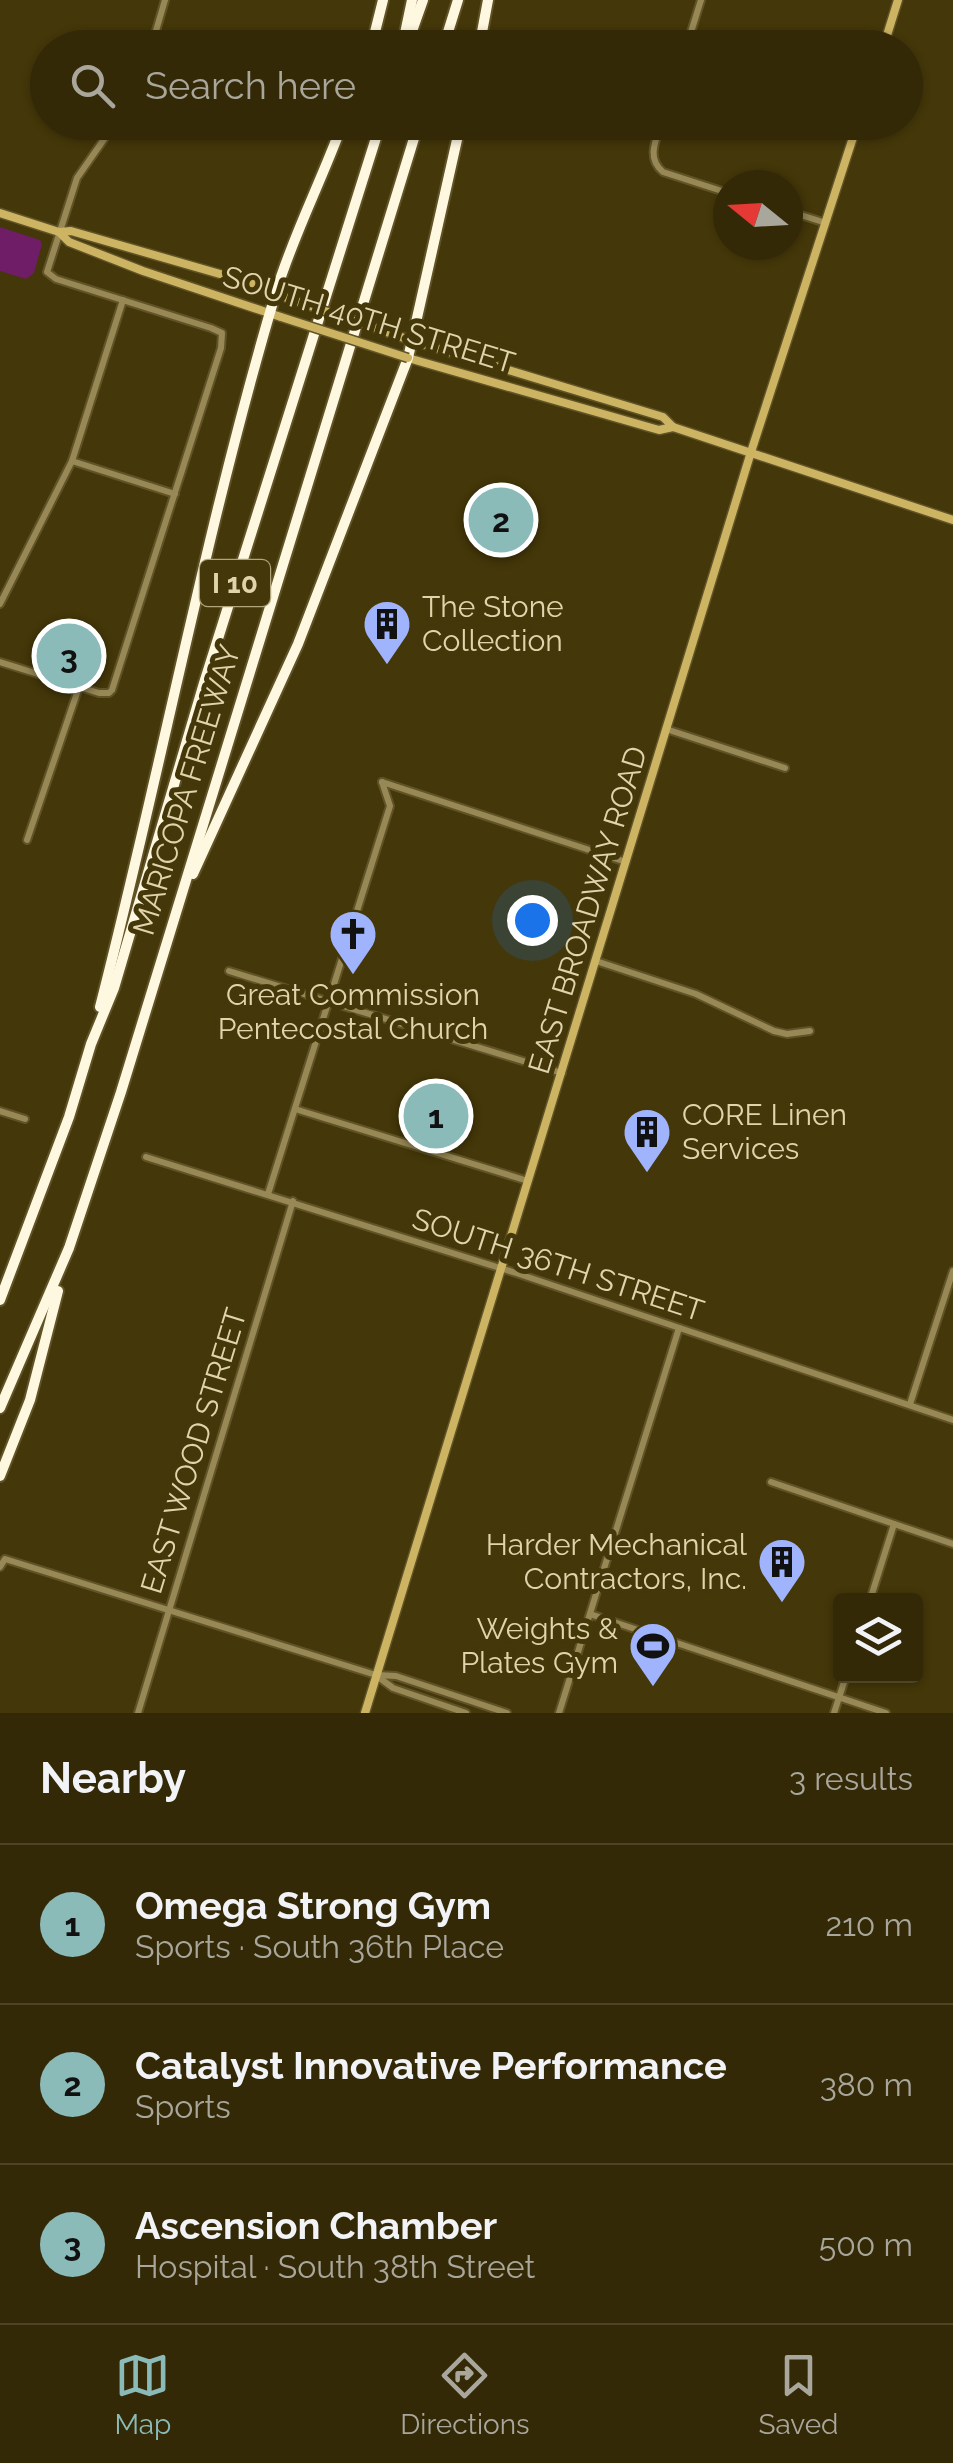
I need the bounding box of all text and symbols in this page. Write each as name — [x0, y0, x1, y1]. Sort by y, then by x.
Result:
search box — [30, 30, 923, 140]
icon: search — [65, 58, 120, 113]
text: Search here — [145, 63, 356, 108]
north arrow — [713, 170, 803, 260]
street label: SOUTH 40TH STREET — [219, 258, 519, 381]
pin: 2 — [468, 482, 534, 558]
road number: I 10 — [200, 560, 270, 606]
place label: The Stone Collection — [422, 589, 564, 658]
building icon: The Stone Collection — [361, 598, 413, 666]
pin: 3 — [36, 618, 102, 694]
street label: MARICOPA FREEWAY — [126, 640, 247, 939]
street label: EAST BROADWAY ROAD — [521, 742, 654, 1078]
your location — [507, 895, 558, 946]
church icon: Great Commission Pentecostal Church — [327, 908, 379, 976]
place label: Great Commission Pentecostal Church — [218, 977, 488, 1046]
pin: 1 — [404, 1078, 468, 1154]
place label: CORE Linen Services — [682, 1097, 847, 1166]
building icon: CORE Linen Services — [621, 1106, 673, 1174]
street label: SOUTH 36TH STREET — [408, 1201, 708, 1328]
street label: EAST WOOD STREET — [134, 1304, 254, 1598]
place label: Harder Mechanical Contractors, Inc. — [486, 1527, 748, 1596]
building icon: Harder Mechanical Contractors, Inc. — [756, 1536, 808, 1604]
map controls — [833, 1593, 923, 1683]
button: layers — [833, 1593, 923, 1683]
place label: Weights & Plates Gym — [460, 1611, 618, 1680]
sports icon: Weights & Plates Gym — [627, 1620, 679, 1688]
text: Nearby — [40, 1754, 186, 1803]
text: 3 results — [789, 1760, 913, 1797]
text: Omega Strong Gym — [135, 1883, 491, 1928]
text: 1 — [65, 1906, 80, 1943]
text: 210 m — [825, 1906, 913, 1943]
text: Sports · South 36th Place — [135, 1928, 504, 1965]
text: Catalyst Innovative Performance — [135, 2043, 727, 2088]
text: 2 — [63, 2066, 82, 2103]
text: 380 m — [820, 2066, 913, 2103]
text: Sports — [135, 2088, 231, 2125]
text: Ascension Chamber — [135, 2203, 497, 2248]
text: 3 — [64, 2226, 81, 2263]
text: 500 m — [819, 2226, 913, 2263]
text: Hospital · South 38th Street — [135, 2248, 535, 2285]
tab: Map — [114, 2348, 171, 2441]
tab: Directions — [400, 2348, 530, 2441]
tab: Saved — [758, 2348, 839, 2441]

